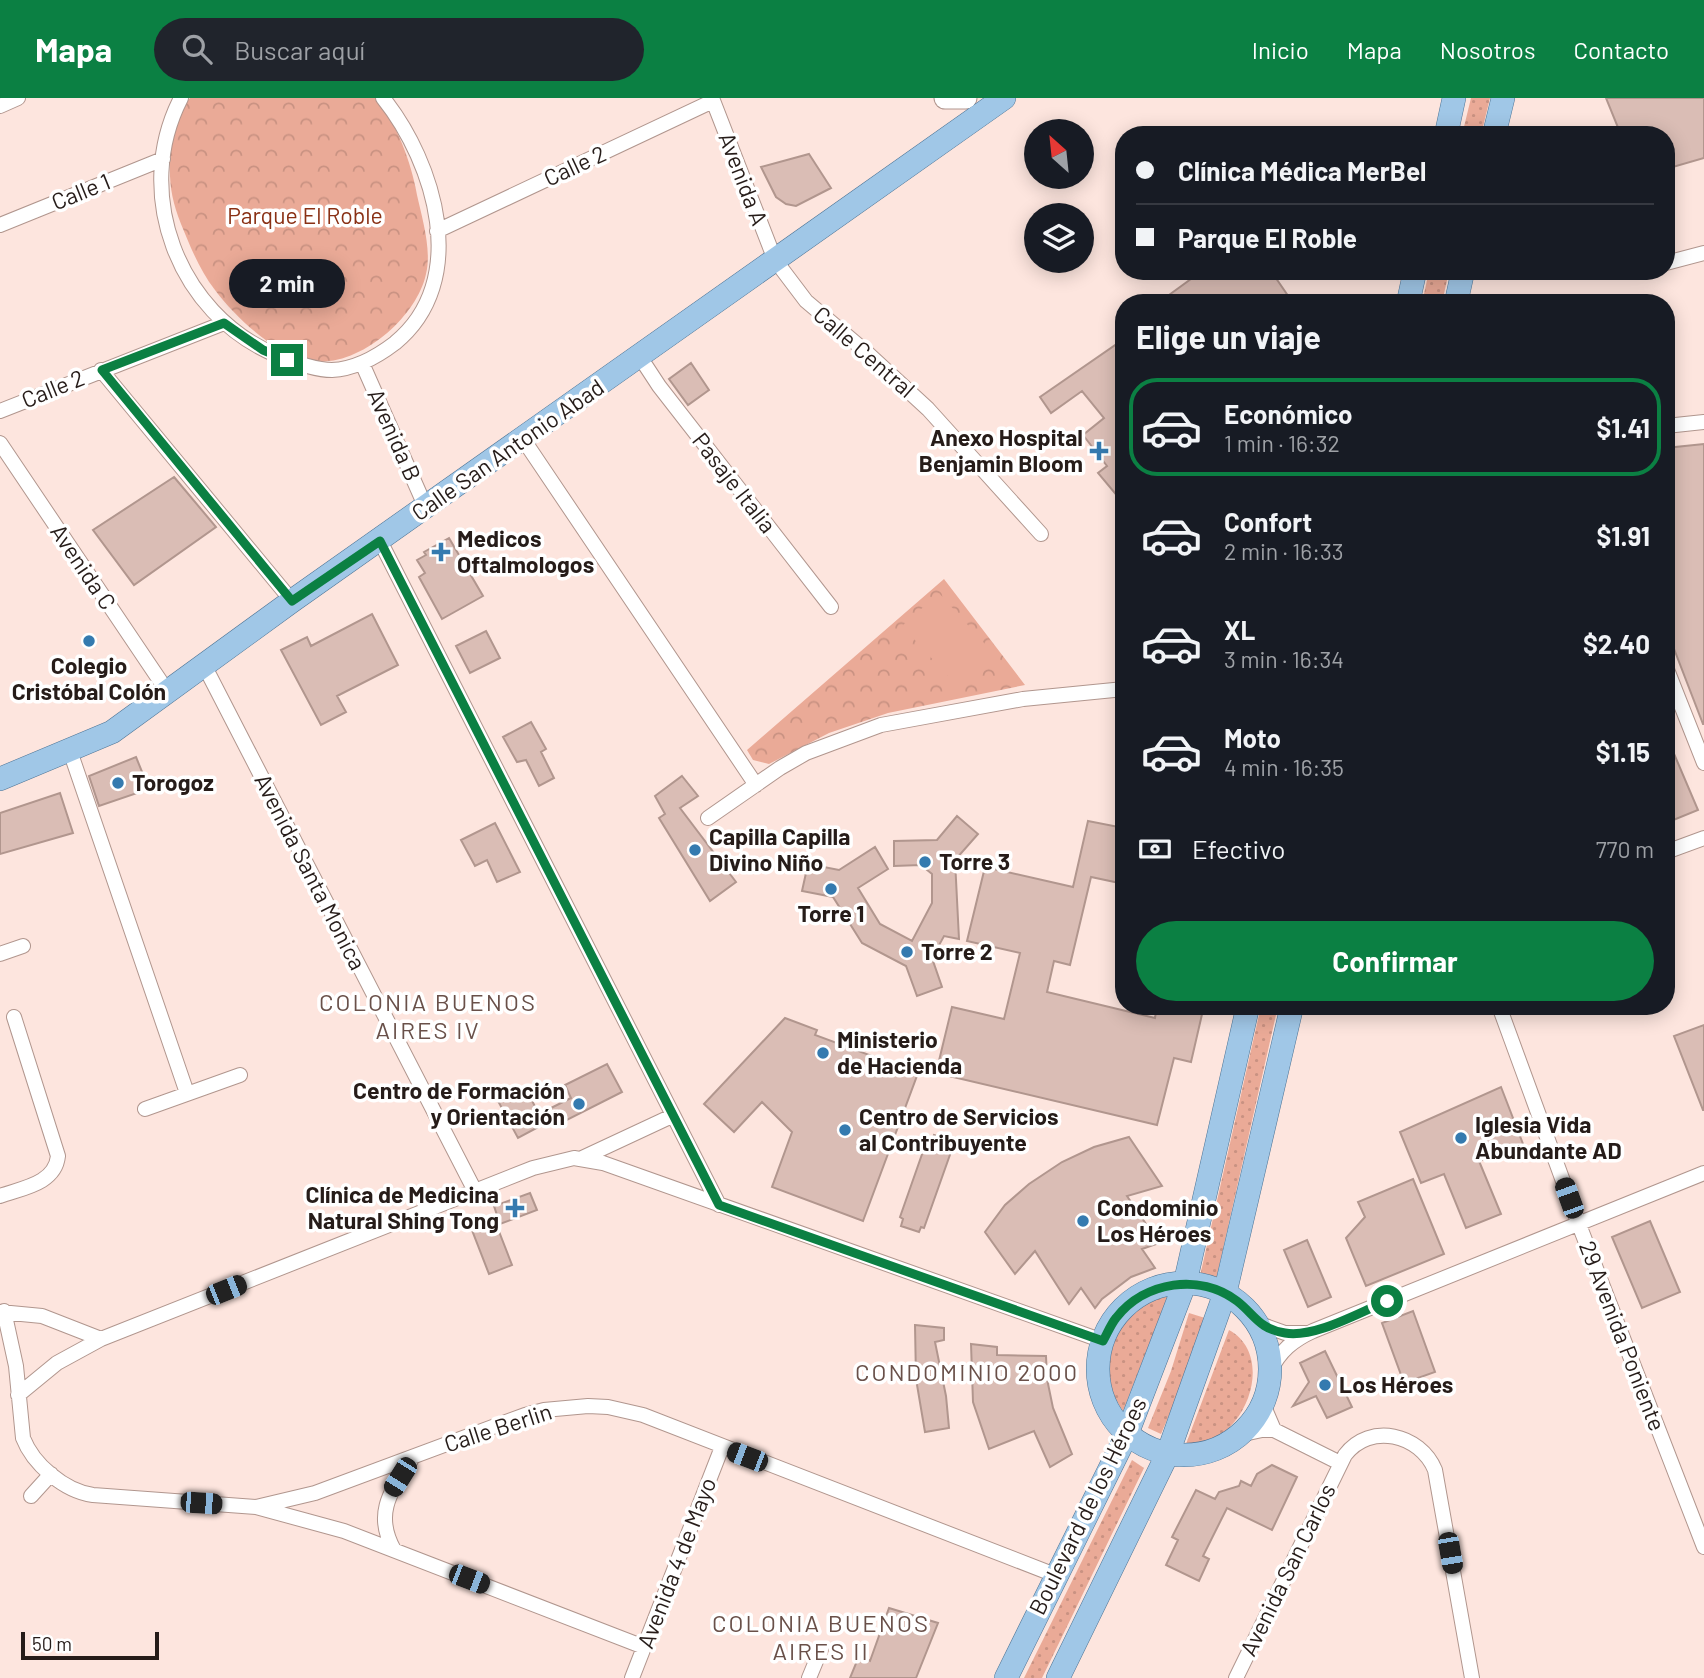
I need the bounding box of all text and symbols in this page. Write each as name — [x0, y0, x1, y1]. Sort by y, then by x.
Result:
search box — [154, 18, 644, 81]
text: Mapa — [35, 29, 112, 69]
icon: search — [178, 30, 216, 68]
text: Buscar aquí — [234, 34, 365, 65]
text: Inicio — [1252, 35, 1309, 64]
text: Mapa — [1347, 35, 1402, 64]
text: Nosotros — [1440, 35, 1536, 64]
text: Contacto — [1574, 35, 1669, 64]
north arrow — [1024, 119, 1094, 189]
map controls — [1024, 119, 1094, 273]
street label: Avenida A — [713, 128, 774, 229]
street label: Calle 2 — [539, 139, 610, 192]
text: Clínica Médica MerBel — [1178, 155, 1426, 186]
street label: Calle 1 — [47, 167, 114, 215]
park label: Parque El Roble — [227, 201, 383, 229]
button: layers — [1024, 203, 1094, 273]
text: Parque El Roble — [1178, 222, 1357, 253]
callout: 2 min — [229, 258, 345, 308]
text: 2 min — [259, 269, 315, 297]
street label: Calle Central — [808, 300, 921, 403]
text: Elige un viaje — [1136, 317, 1321, 355]
route end — [271, 344, 303, 376]
street label: Calle 2 — [17, 363, 88, 413]
street label: Calle San Antonio Abad — [406, 372, 609, 526]
street label: Avenida B — [362, 384, 428, 485]
icon: car — [1140, 396, 1203, 459]
text: Económico — [1224, 398, 1353, 429]
text: $1.41 — [1596, 412, 1650, 443]
place label: Anexo Hospital Benjamin Bloom — [919, 423, 1083, 477]
street label: Pasaje Italia — [687, 427, 783, 538]
text: 1 min · 16:32 — [1224, 429, 1340, 457]
marker: Anexo Hospital Benjamin Bloom — [1089, 441, 1109, 461]
icon: car — [1140, 504, 1203, 567]
text: Confort — [1224, 506, 1312, 537]
street label: Avenida C — [45, 518, 123, 615]
text: $1.91 — [1596, 520, 1650, 551]
place label: Medicos Oftalmologos — [457, 524, 594, 578]
text: 2 min · 16:33 — [1224, 537, 1344, 565]
marker: Medicos Oftalmologos — [431, 542, 451, 562]
icon: car — [1140, 612, 1203, 675]
text: XL — [1224, 614, 1255, 645]
text: $2.40 — [1583, 628, 1650, 659]
marker: Colegio Cristóbal Colón — [81, 633, 97, 649]
text: 3 min · 16:34 — [1224, 645, 1344, 673]
place label: Colegio Cristóbal Colón — [12, 651, 166, 705]
icon: car — [1140, 720, 1203, 783]
text: Moto — [1224, 722, 1281, 753]
text: $1.15 — [1596, 736, 1650, 767]
text: 4 min · 16:35 — [1224, 753, 1344, 781]
place label: Torogoz — [132, 768, 214, 796]
street label: Avenida Santa Monica — [249, 769, 373, 974]
marker: Torogoz — [110, 775, 126, 791]
place label: Capilla Capilla Divino Niño — [709, 822, 850, 876]
icon: cash — [1136, 830, 1174, 868]
text: Efectivo — [1192, 833, 1285, 864]
text: 770 m — [1596, 835, 1654, 863]
marker: Capilla Capilla Divino Niño — [687, 842, 703, 858]
place label: Torre 3 — [939, 847, 1010, 875]
marker: Torre 3 — [917, 854, 933, 870]
marker: Torre 1 — [823, 881, 839, 897]
place label: Torre 1 — [798, 899, 864, 927]
button: Confirmar — [1136, 921, 1654, 1001]
place label: Torre 2 — [921, 937, 993, 965]
marker: Torre 2 — [899, 944, 915, 960]
district label: COLONIA BUENOS AIRES IV — [319, 987, 537, 1044]
place label: Ministerio de Hacienda — [837, 1025, 962, 1079]
marker: Ministerio de Hacienda — [815, 1045, 831, 1061]
place label: Centro de Formación y Orientación — [353, 1076, 565, 1130]
marker: Centro de Formación y Orientación — [571, 1096, 587, 1112]
place label: Centro de Servicios al Contribuyente — [859, 1102, 1059, 1156]
place label: Iglesia Vida Abundante AD — [1475, 1110, 1622, 1164]
marker: Centro de Servicios al Contribuyente — [837, 1122, 853, 1138]
marker: Iglesia Vida Abundante AD — [1453, 1130, 1469, 1146]
car — [1552, 1175, 1587, 1221]
place label: Clínica de Medicina Natural Shing Tong — [305, 1180, 499, 1234]
place label: Condominio Los Héroes — [1097, 1193, 1218, 1247]
marker: Clínica de Medicina Natural Shing Tong — [505, 1198, 525, 1218]
marker: Condominio Los Héroes — [1075, 1213, 1091, 1229]
street label: 29 Avenida Poniente — [1574, 1237, 1672, 1435]
car — [203, 1272, 250, 1308]
route start — [1371, 1285, 1403, 1317]
district label: CONDOMINIO 2000 — [855, 1357, 1079, 1386]
place label: Los Héroes — [1339, 1370, 1453, 1398]
marker: Los Héroes — [1317, 1377, 1333, 1393]
street label: Boulevard de los Héroes — [1022, 1392, 1152, 1619]
street label: Calle Berlin — [440, 1396, 555, 1458]
car — [724, 1440, 771, 1474]
car — [380, 1454, 421, 1500]
street label: Avenida 4 de Mayo — [631, 1473, 722, 1652]
street label: Avenida San Carlos — [1233, 1479, 1341, 1660]
car — [180, 1491, 223, 1515]
car — [1437, 1530, 1464, 1576]
car — [446, 1562, 493, 1596]
district label: COLONIA BUENOS AIRES II — [712, 1608, 930, 1665]
scale bar — [21, 1629, 159, 1661]
text: 50 m — [32, 1632, 72, 1655]

